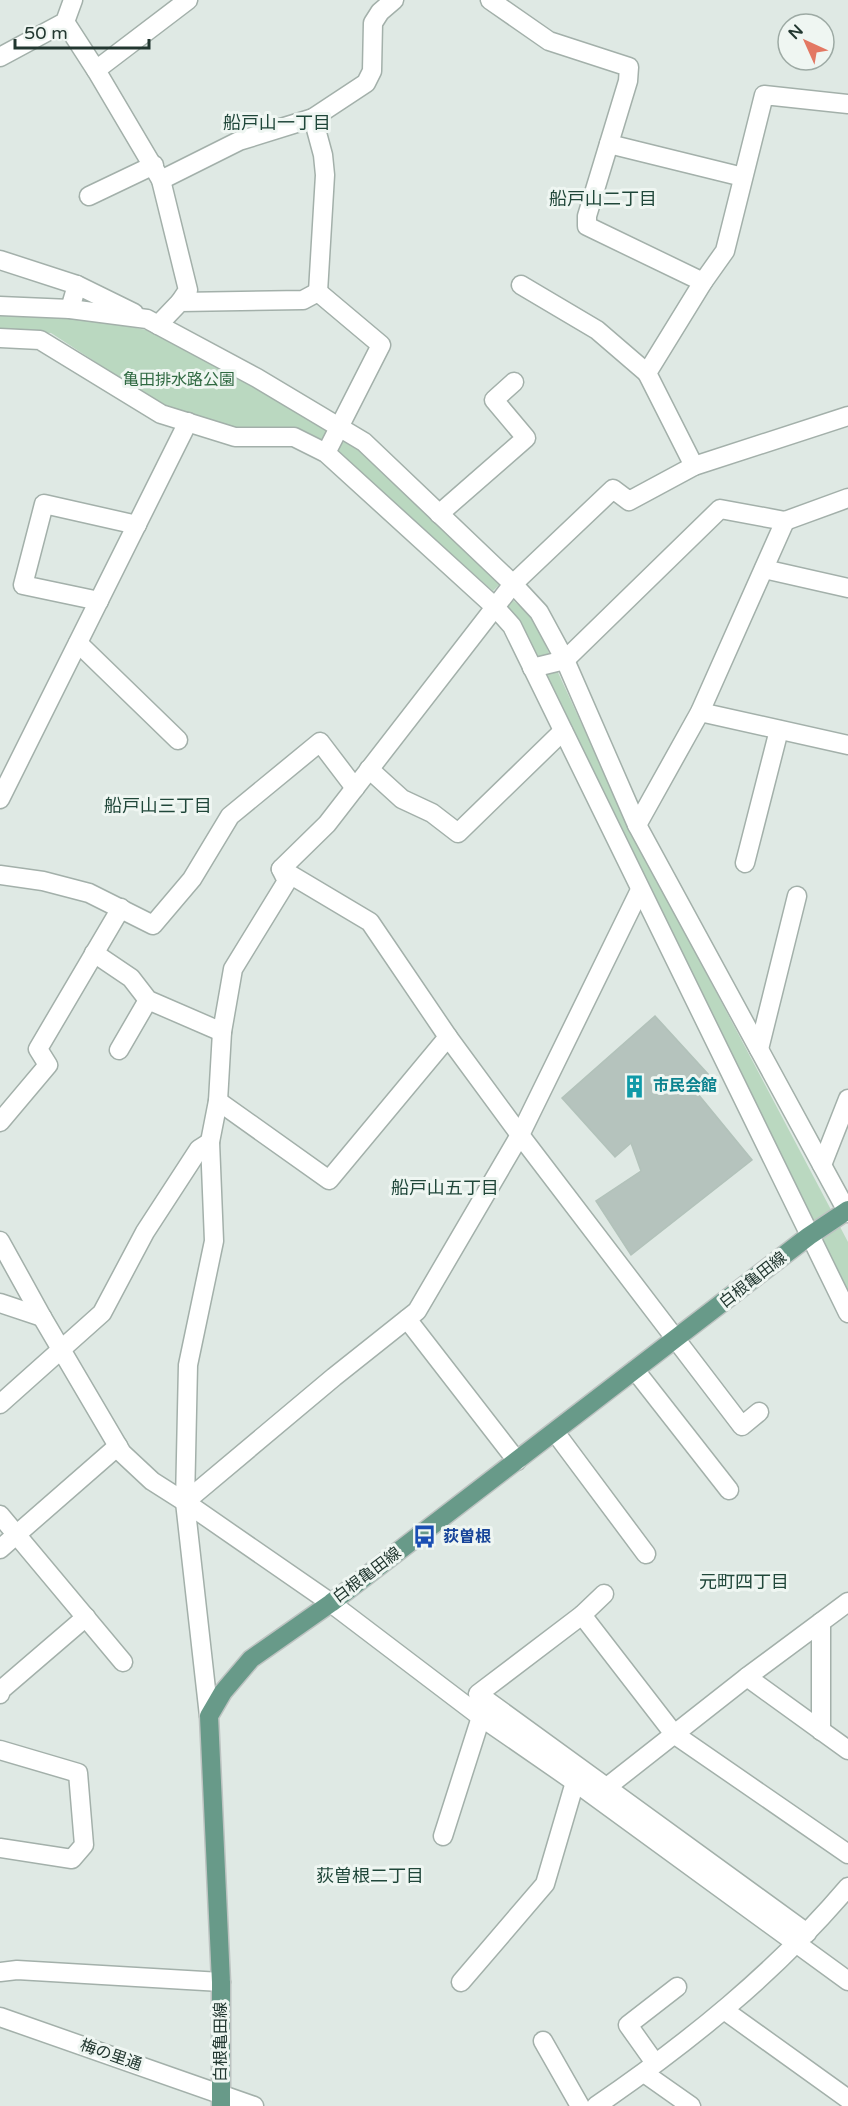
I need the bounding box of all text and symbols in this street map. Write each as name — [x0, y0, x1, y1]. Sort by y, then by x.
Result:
scale bar — [15, 12, 148, 50]
north arrow — [776, 12, 836, 72]
text: N — [784, 20, 808, 44]
text: 50 m — [24, 22, 68, 44]
district label: 船戸山一丁目 — [223, 112, 331, 134]
district label: 船戸山二丁目 — [549, 188, 657, 210]
park label: 亀田排水路公園 — [123, 370, 235, 390]
district label: 船戸山三丁目 — [104, 795, 212, 817]
building icon: 市民会館 — [622, 1073, 648, 1099]
place label: 市民会館 — [653, 1076, 717, 1096]
district label: 船戸山五丁目 — [391, 1177, 499, 1199]
street label: 白根亀田線 — [715, 1247, 791, 1313]
bus stop icon: 荻曽根 — [412, 1524, 438, 1550]
place label: 荻曽根 — [443, 1527, 491, 1547]
street label: 白根亀田線 — [329, 1543, 405, 1607]
district label: 元町四丁目 — [699, 1571, 789, 1593]
district label: 荻曽根二丁目 — [316, 1865, 424, 1887]
street label: 白根亀田線 — [211, 2002, 231, 2082]
street label: 梅の里通 — [77, 2035, 145, 2075]

